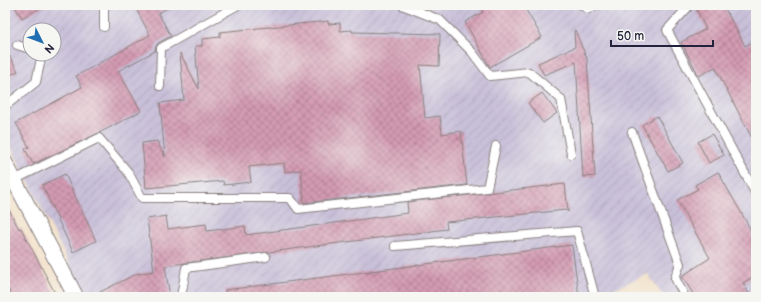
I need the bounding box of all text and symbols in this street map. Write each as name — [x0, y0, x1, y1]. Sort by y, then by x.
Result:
north arrow — [22, 22, 62, 62]
scale bar — [611, 22, 713, 48]
text: 50 m — [617, 29, 644, 44]
text: N — [41, 41, 57, 56]

